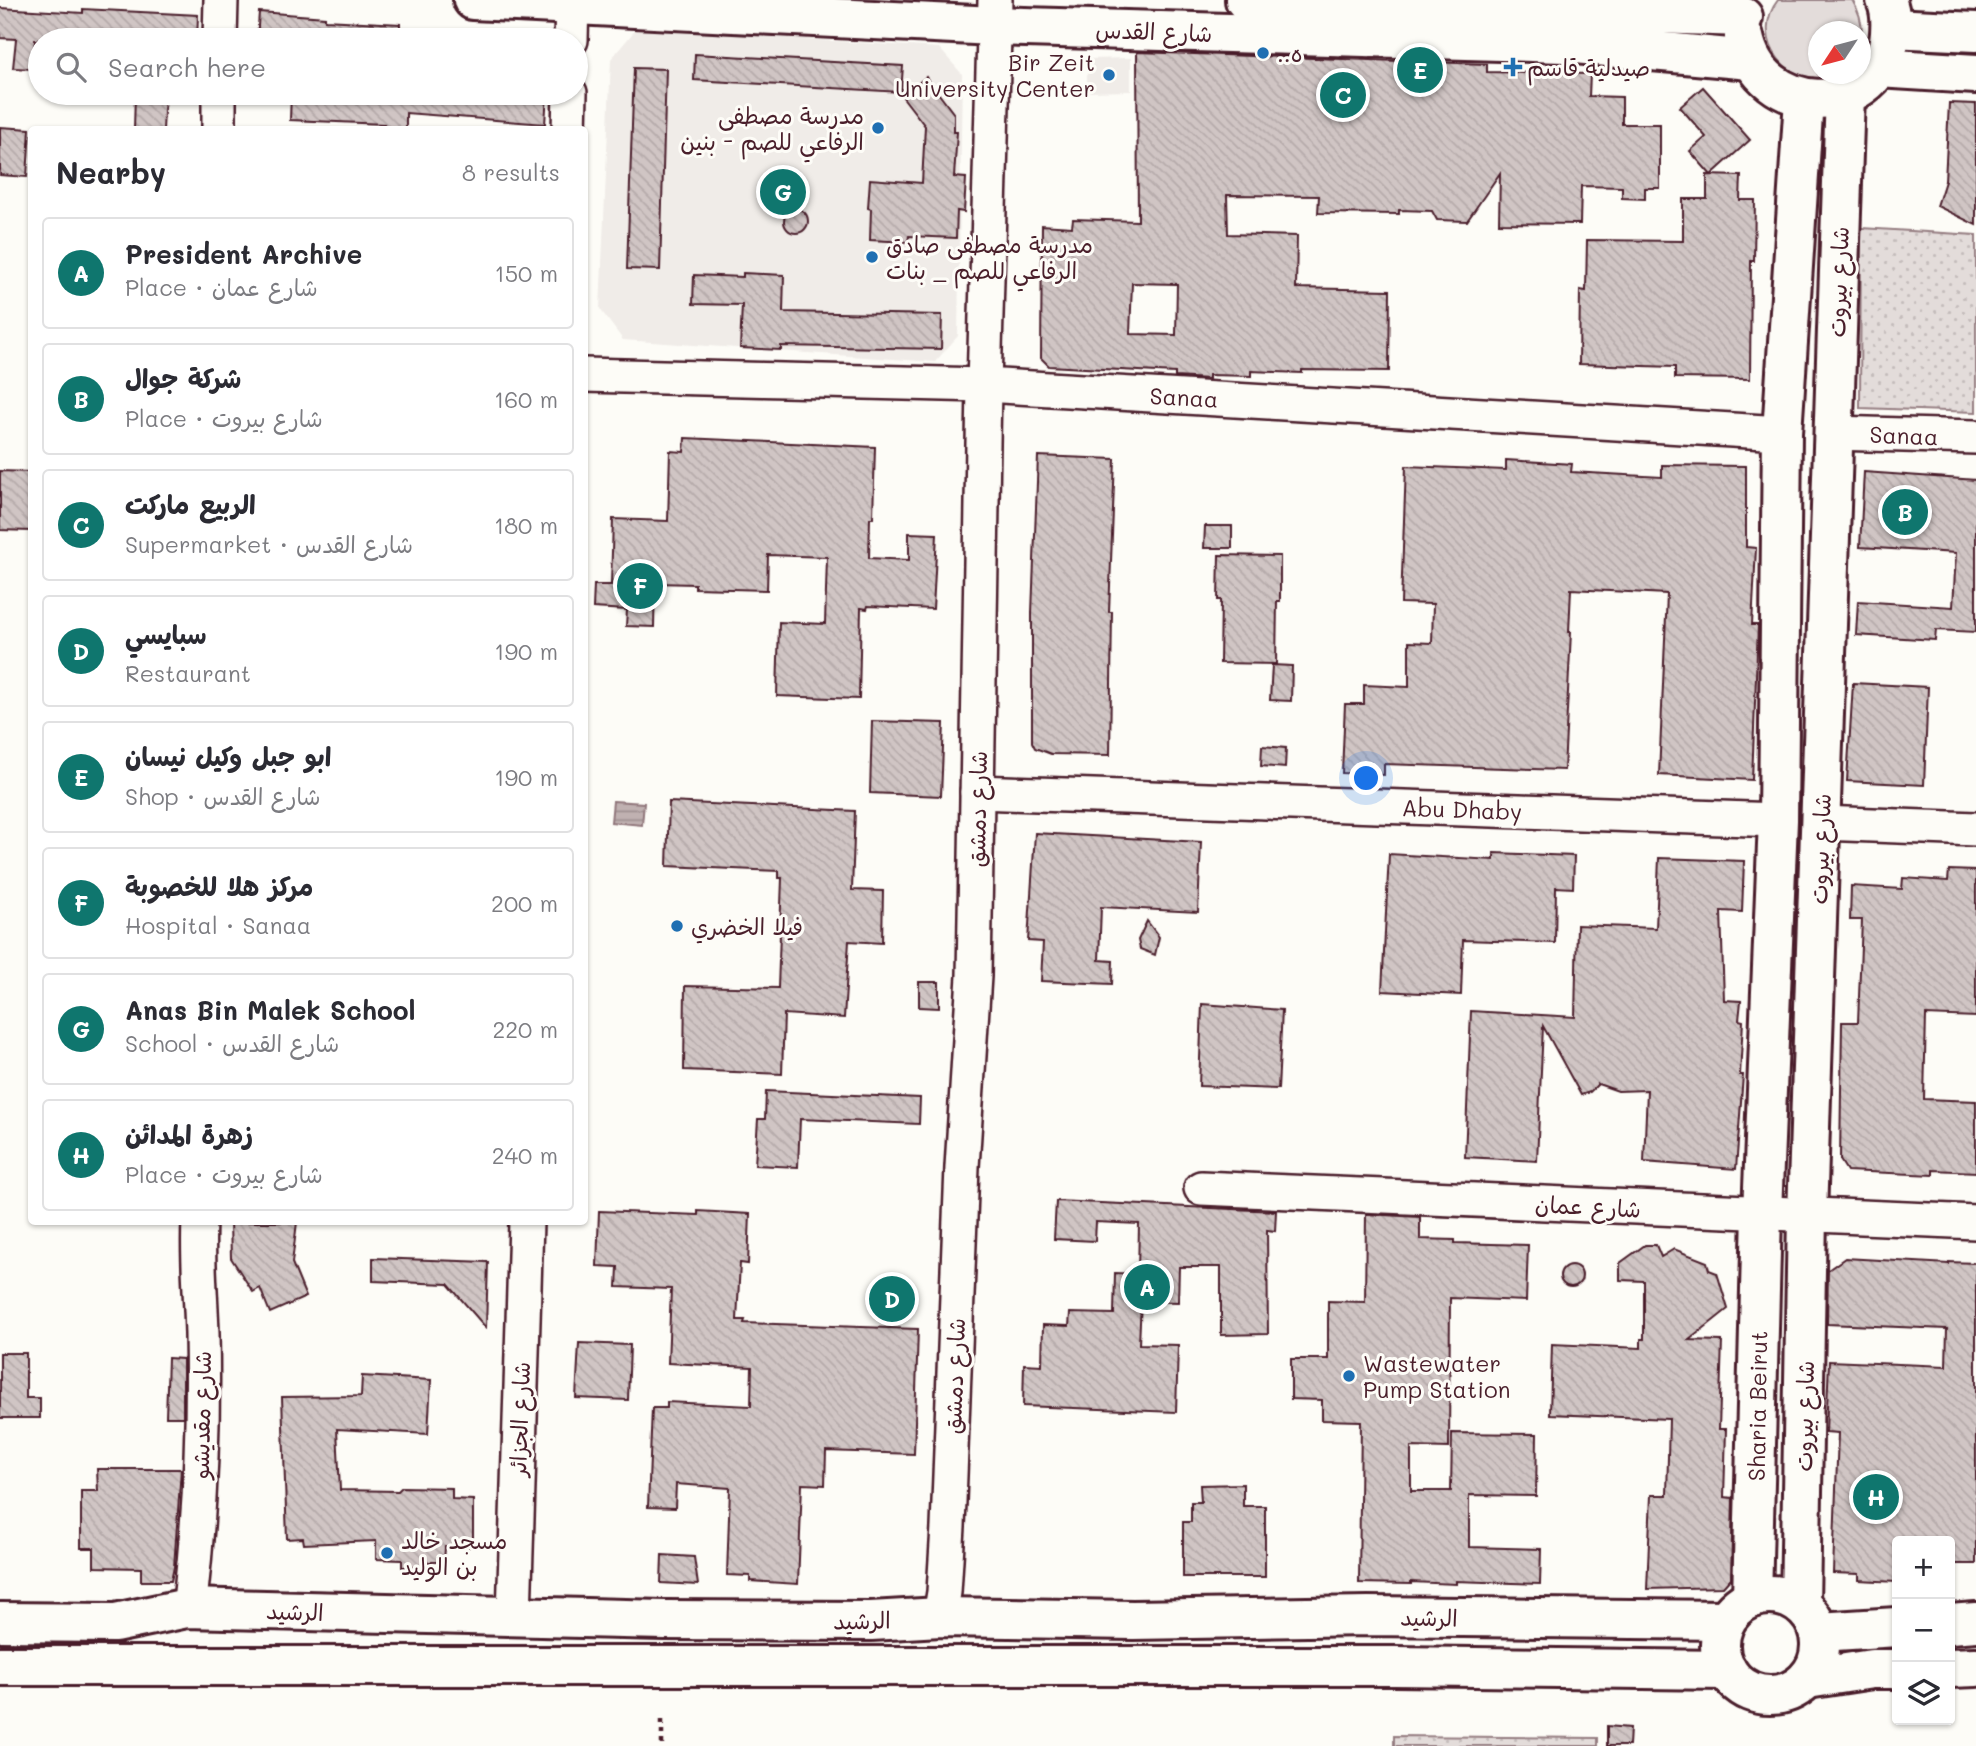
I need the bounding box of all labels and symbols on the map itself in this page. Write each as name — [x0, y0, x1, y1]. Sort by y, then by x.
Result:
street label: شارع القدس — [1095, 14, 1213, 50]
north arrow — [1808, 21, 1871, 84]
place label: ..ه — [1277, 38, 1302, 68]
pin: E — [1397, 44, 1443, 96]
marker: ..ه — [1255, 45, 1271, 61]
place label: Bir Zeit University Center — [895, 47, 1095, 103]
place label: صيدلية قاسم — [1527, 52, 1650, 86]
marker: صيدلية قاسم — [1505, 59, 1521, 75]
marker: Bir Zeit University Center — [1101, 67, 1117, 83]
pin: C — [1320, 69, 1366, 121]
place label: مدرسة مصطفى الرفاعي للصم - بنين — [680, 100, 864, 163]
marker: مدرسة مصطفى الرفاعي للصم - بنين — [870, 120, 886, 136]
pin: G — [760, 166, 806, 218]
street label: شارع بيروت — [1821, 226, 1857, 338]
place label: مدرسة مصطفى صادق الرفاعي للصم _ بنات — [886, 229, 1093, 292]
marker: مدرسة مصطفى صادق الرفاعي للصم _ بنات — [864, 249, 880, 265]
street label: Sanaa — [1149, 380, 1219, 414]
street label: Sanaa — [1869, 419, 1939, 451]
pin: B — [1882, 486, 1928, 538]
pin: F — [617, 560, 663, 612]
street label: شارع دمشق — [961, 750, 995, 868]
your location — [1349, 761, 1383, 795]
street label: Abu Dhaby — [1401, 792, 1523, 826]
street label: شارع بيروت — [1803, 793, 1839, 905]
place label: فيلا الخضري — [691, 911, 803, 944]
marker: فيلا الخضري — [669, 918, 685, 934]
street label: شارع عمان — [1534, 1188, 1642, 1226]
pin: A — [1124, 1261, 1170, 1313]
pin: D — [869, 1273, 915, 1325]
street label: شارع دمشق — [937, 1317, 973, 1435]
street label: Sharia Beirut — [1741, 1331, 1773, 1481]
place label: Wastewater Pump Station — [1363, 1348, 1510, 1404]
street label: شارع مقديشو — [185, 1351, 219, 1481]
street label: شارع بيروت — [1788, 1360, 1822, 1472]
street label: شارع الجزائر — [502, 1361, 538, 1479]
marker: Wastewater Pump Station — [1341, 1368, 1357, 1384]
pin: H — [1853, 1471, 1899, 1523]
place label: مسجد خالد بن الوليد — [401, 1525, 508, 1582]
marker: مسجد خالد بن الوليد — [379, 1545, 395, 1561]
street label: الرشيد — [266, 1595, 324, 1627]
street label: الرشيد — [1400, 1601, 1458, 1633]
street label: الرشيد — [833, 1604, 891, 1636]

